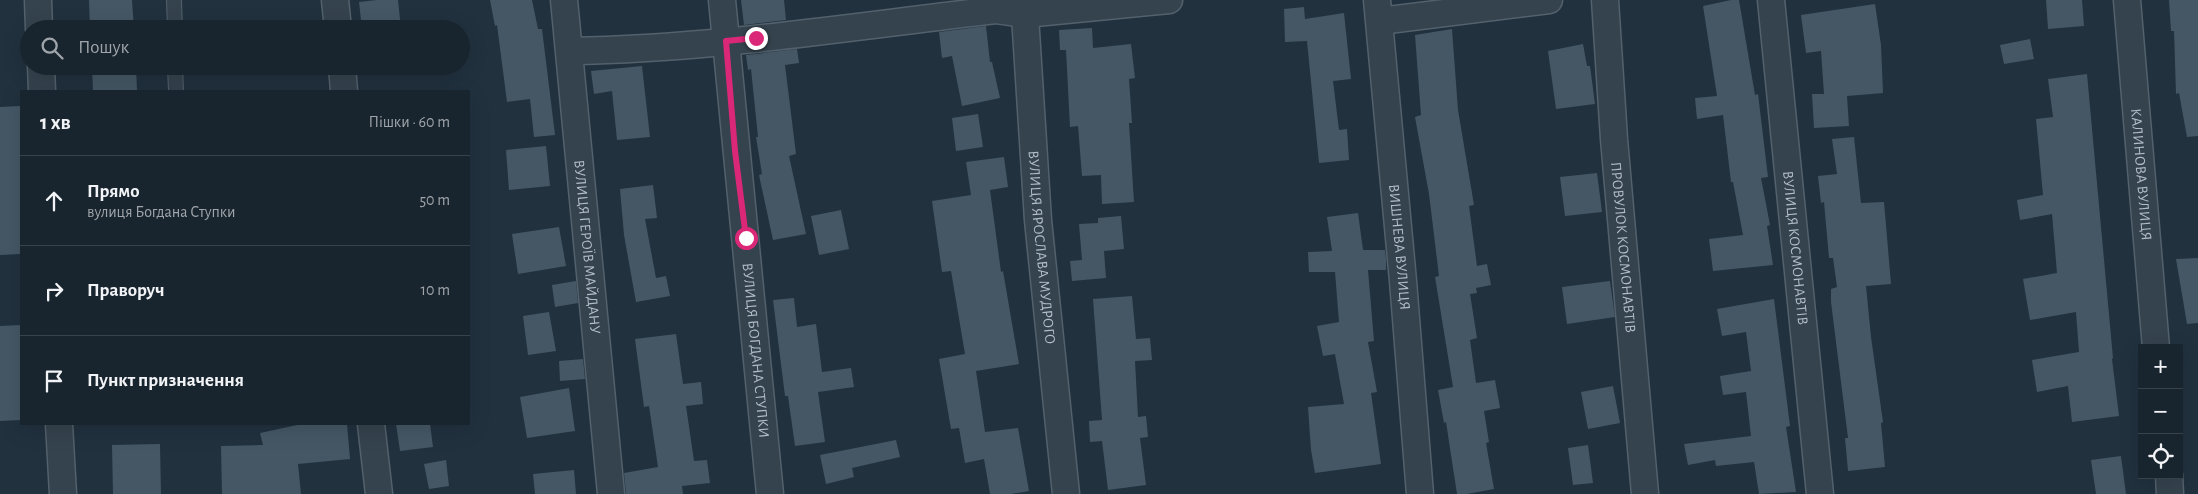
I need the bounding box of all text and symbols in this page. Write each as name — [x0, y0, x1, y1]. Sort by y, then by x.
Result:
search box — [20, 20, 470, 75]
route end — [745, 27, 768, 50]
icon: search — [38, 34, 66, 62]
text: Пошук — [78, 38, 129, 57]
street label: КАЛИНОВА ВУЛИЦЯ — [2128, 108, 2154, 241]
text: 1 хв — [40, 112, 71, 133]
text: Пішки · 60 m — [368, 114, 450, 130]
street label: ВУЛИЦЯ ЯРОСЛАВА МУДРОГО — [1026, 150, 1058, 345]
street label: ВУЛИЦЯ ГЕРОЇВ МАЙДАНУ — [571, 159, 603, 335]
street label: ПРОВУЛОК КОСМОНАВТІВ — [1608, 161, 1638, 334]
street label: ВУЛИЦЯ КОСМОНАВТІВ — [1780, 170, 1810, 326]
text: Прямо — [87, 182, 140, 201]
street label: ВИШНЕВА ВУЛИЦЯ — [1386, 183, 1412, 311]
icon: ahead — [40, 187, 68, 215]
text: 50 m — [419, 192, 450, 208]
text: вулиця Богдана Ступки — [87, 204, 236, 220]
route start — [735, 227, 758, 250]
street label: ВУЛИЦЯ БОГДАНА СТУПКИ — [740, 262, 772, 439]
icon: right — [40, 277, 68, 305]
text: Праворуч — [87, 281, 165, 300]
text: 10 m — [421, 282, 450, 298]
map controls — [2138, 344, 2183, 479]
button: + — [2138, 344, 2183, 389]
icon: arrive — [40, 367, 68, 395]
text: Пункт призначення — [87, 371, 244, 390]
button: − — [2138, 389, 2183, 434]
button: locate — [2138, 434, 2183, 479]

